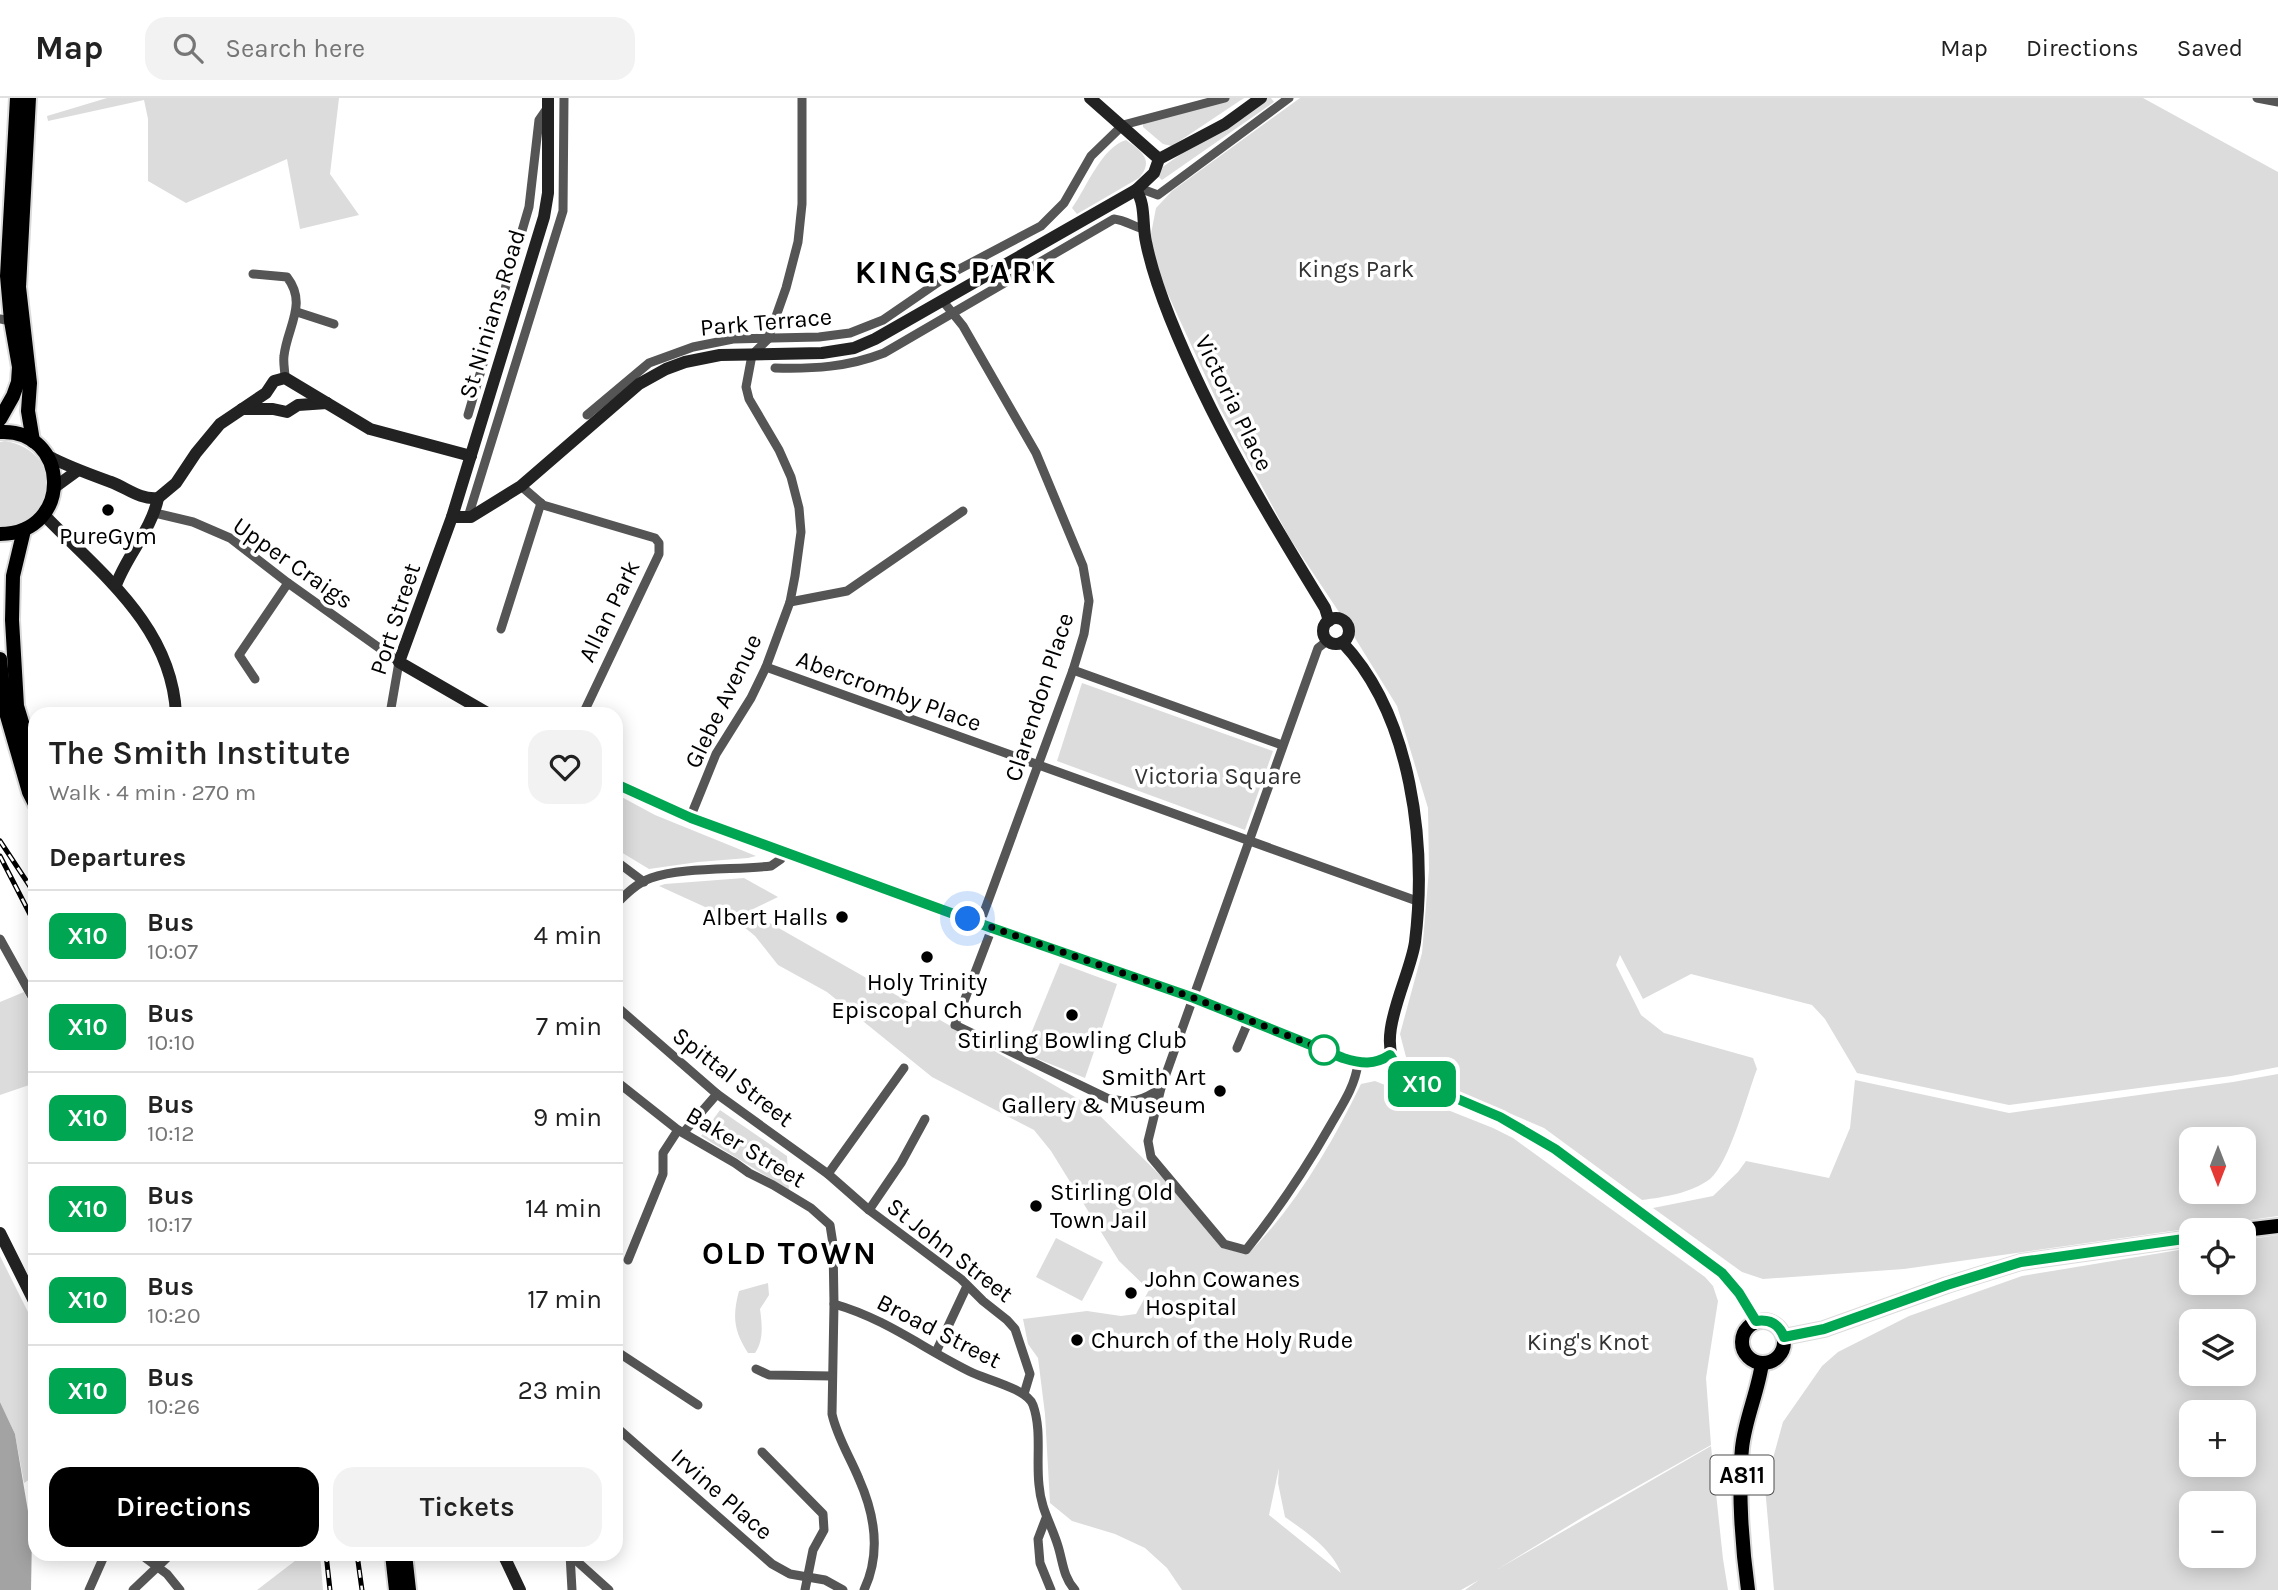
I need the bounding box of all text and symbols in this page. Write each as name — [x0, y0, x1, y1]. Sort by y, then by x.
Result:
search box — [145, 17, 635, 80]
text: Map — [35, 29, 103, 67]
icon: search — [169, 29, 207, 67]
text: Search here — [225, 33, 365, 64]
text: Map — [1940, 34, 1988, 62]
text: Directions — [2026, 34, 2139, 62]
text: Saved — [2177, 34, 2243, 62]
street label: St Ninians Road — [453, 226, 531, 402]
district label: KINGS PARK — [855, 254, 1057, 291]
park label: Kings Park — [1298, 255, 1414, 283]
street label: Park Terrace — [699, 302, 833, 342]
street label: Victoria Place — [1189, 330, 1279, 476]
marker: PureGym — [100, 502, 116, 518]
street label: Upper Craigs — [227, 511, 359, 615]
place label: PureGym — [59, 522, 157, 550]
street label: Allan Park — [572, 556, 646, 666]
street label: Port Street — [364, 560, 426, 678]
street label: Clarendon Place — [999, 609, 1079, 785]
street label: Glebe Avenue — [678, 629, 768, 773]
street label: Abercromby Place — [793, 645, 985, 737]
button: heart — [528, 730, 602, 804]
text: The Smith Institute — [49, 734, 351, 772]
park label: Victoria Square — [1134, 762, 1302, 790]
text: Walk · 4 min · 270 m — [49, 779, 256, 806]
text: Departures — [49, 842, 186, 873]
your location — [950, 901, 985, 936]
place label: Albert Halls — [702, 903, 828, 931]
text: Bus — [147, 907, 194, 938]
marker: Albert Halls — [834, 909, 850, 925]
text: 4 min — [534, 920, 602, 951]
text: X10 — [67, 922, 108, 950]
text: 10:07 — [147, 938, 198, 965]
marker: Holy Trinity Episcopal Church — [919, 949, 935, 965]
place label: Holy Trinity Episcopal Church — [831, 968, 1023, 1024]
text: Bus — [147, 998, 194, 1029]
marker: Stirling Bowling Club — [1064, 1007, 1080, 1023]
text: 7 min — [536, 1011, 602, 1042]
text: X10 — [67, 1013, 108, 1041]
street label: Spittal Street — [667, 1021, 799, 1133]
place label: Stirling Bowling Club — [957, 1026, 1187, 1054]
text: 10:10 — [147, 1029, 195, 1056]
unlabelled marker — [1309, 1035, 1339, 1065]
line badge: X10 — [1382, 1061, 1462, 1107]
place label: Smith Art Gallery & Museum — [1002, 1063, 1206, 1119]
text: X10 — [1402, 1070, 1442, 1098]
marker: Smith Art Gallery & Museum — [1212, 1083, 1228, 1099]
text: Bus — [147, 1089, 194, 1120]
street label: Baker Street — [681, 1100, 811, 1194]
text: 9 min — [533, 1102, 602, 1133]
text: X10 — [67, 1104, 108, 1132]
text: 10:12 — [147, 1120, 194, 1147]
north arrow — [2179, 1127, 2256, 1204]
map controls — [2179, 1127, 2256, 1568]
place label: Stirling Old Town Jail — [1050, 1178, 1173, 1234]
text: Bus — [147, 1180, 194, 1211]
street label: St John Street — [881, 1192, 1019, 1308]
text: 14 min — [525, 1193, 602, 1224]
text: X10 — [67, 1195, 108, 1223]
marker: Stirling Old Town Jail — [1028, 1198, 1044, 1214]
text: 10:17 — [147, 1211, 192, 1238]
button: locate — [2179, 1218, 2256, 1295]
district label: OLD TOWN — [702, 1235, 878, 1272]
place label: John Cowanes Hospital — [1145, 1265, 1300, 1321]
text: Bus — [147, 1271, 194, 1302]
text: 17 min — [527, 1284, 602, 1315]
marker: John Cowanes Hospital — [1123, 1285, 1139, 1301]
text: X10 — [67, 1286, 108, 1314]
street label: Broad Street — [872, 1288, 1006, 1374]
text: 10:20 — [147, 1302, 201, 1329]
button: layers — [2179, 1309, 2256, 1386]
place label: Church of the Holy Rude — [1091, 1326, 1353, 1354]
park label: King's Knot — [1527, 1328, 1649, 1356]
marker: Church of the Holy Rude — [1069, 1332, 1085, 1348]
text: Bus — [147, 1362, 194, 1393]
text: 23 min — [518, 1375, 602, 1406]
text: X10 — [67, 1377, 108, 1405]
text: 10:26 — [147, 1393, 200, 1420]
button: + — [2179, 1400, 2256, 1477]
street label: Irvine Place — [666, 1442, 778, 1546]
road number: A811 — [1710, 1456, 1774, 1494]
button: Directions — [49, 1467, 319, 1547]
button: Tickets — [333, 1467, 602, 1547]
button: − — [2179, 1491, 2256, 1568]

